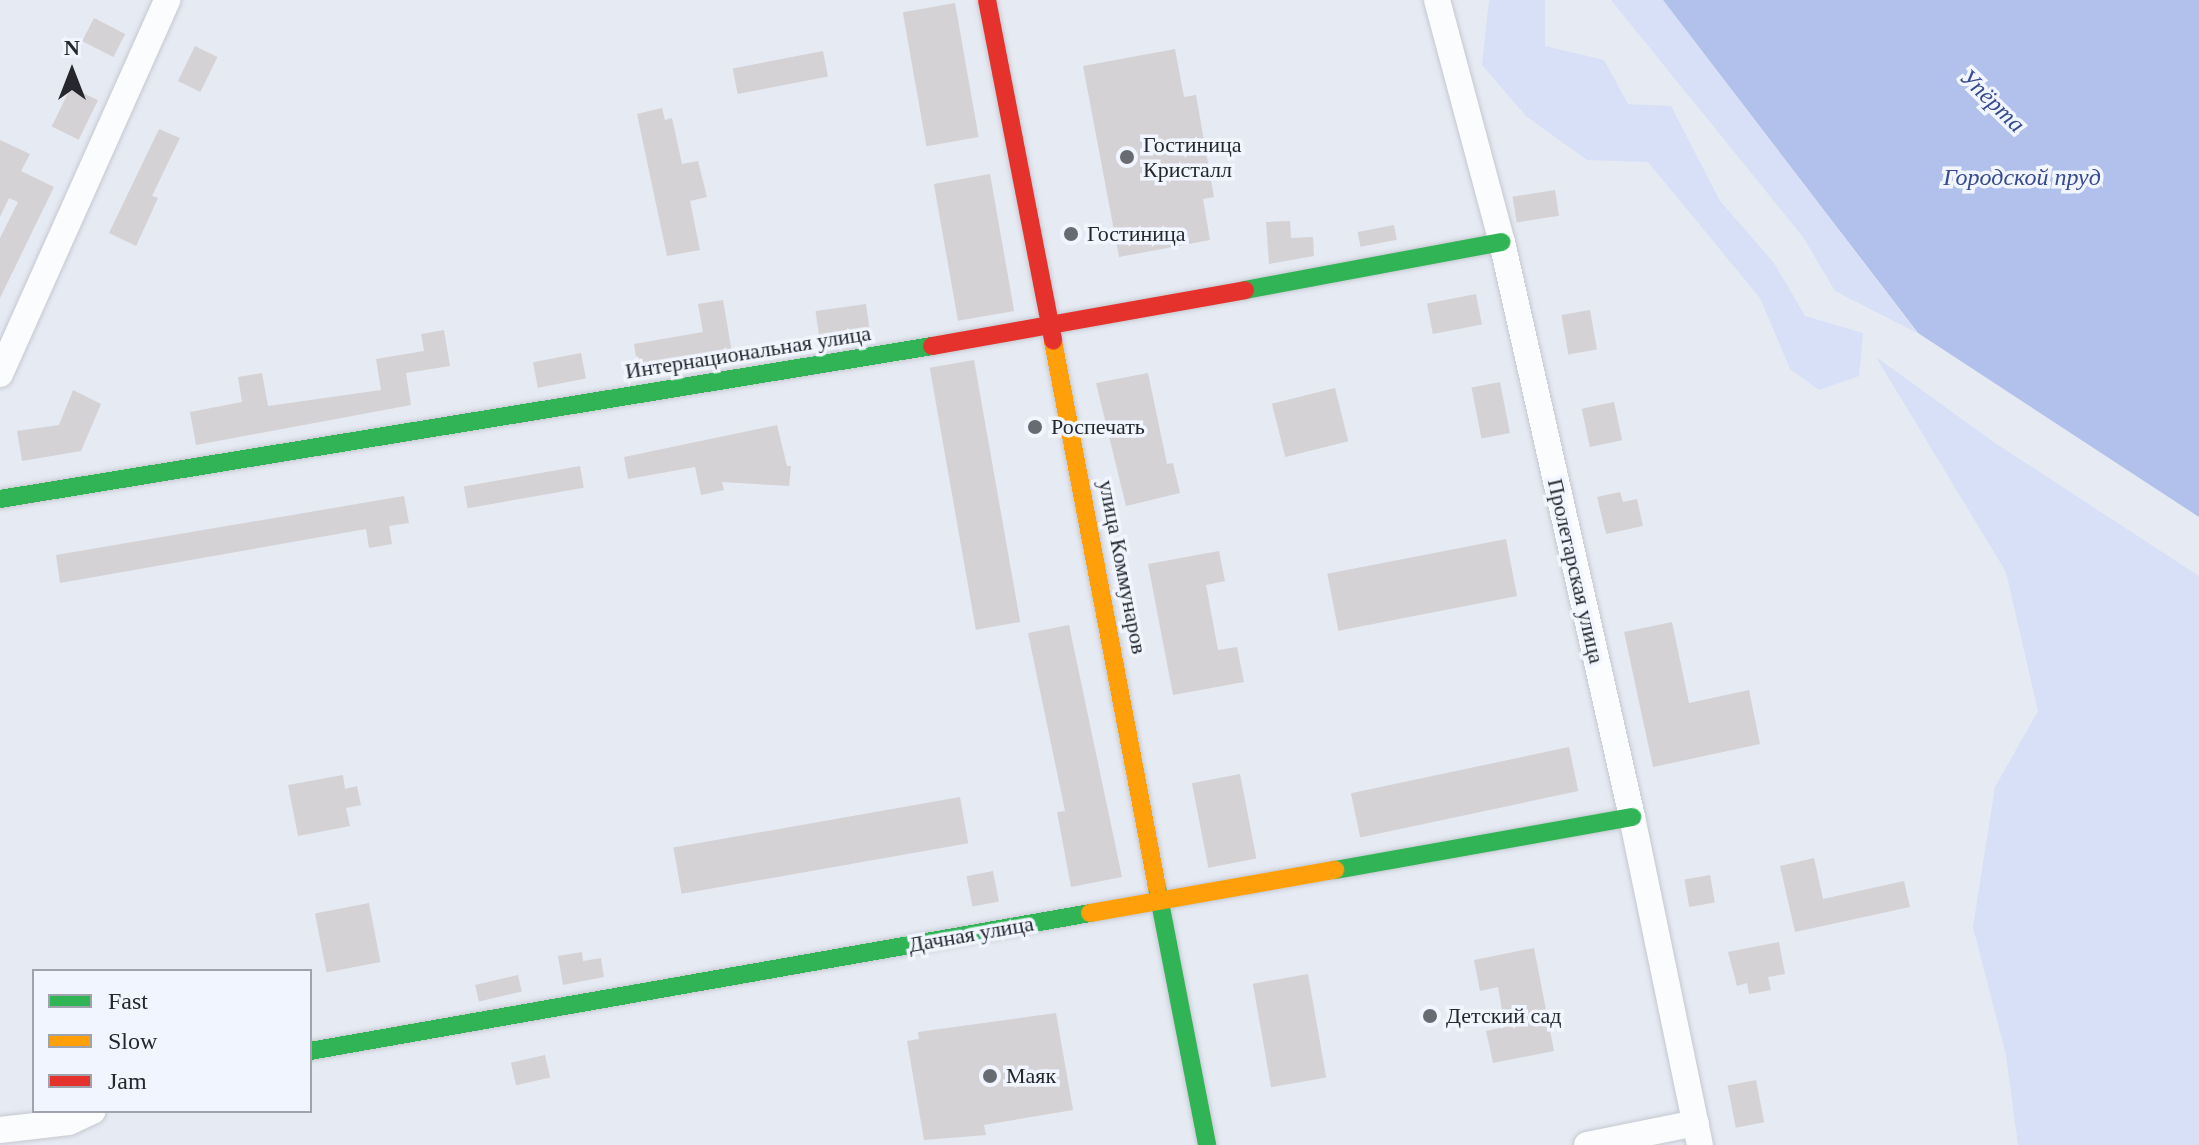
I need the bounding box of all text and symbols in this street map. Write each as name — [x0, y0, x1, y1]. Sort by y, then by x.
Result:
north arrow — [32, 32, 112, 112]
text: N — [64, 35, 80, 60]
water label: Упёрта — [1953, 63, 2031, 139]
place label: Гостиница Кристалл — [1143, 131, 1242, 182]
marker: Гостиница Кристалл — [1118, 148, 1136, 166]
water label: Городской пруд — [1943, 164, 2101, 192]
place label: Гостиница — [1087, 221, 1186, 247]
marker: Гостиница — [1062, 225, 1080, 243]
street label: Интернациональная улица — [623, 320, 873, 384]
place label: Роспечать — [1051, 414, 1145, 440]
marker: Роспечать — [1026, 418, 1044, 436]
street label: Пролетарская улица — [1542, 476, 1610, 666]
street label: улица Коммунаров — [1093, 478, 1153, 656]
street label: Дачная улица — [906, 910, 1036, 958]
legend — [32, 969, 312, 1113]
text: Fast — [108, 988, 148, 1014]
place label: Детский сад — [1446, 1003, 1561, 1029]
marker: Детский сад — [1421, 1007, 1439, 1025]
text: Slow — [108, 1028, 157, 1054]
place label: Маяк — [1006, 1063, 1056, 1089]
marker: Маяк — [981, 1067, 999, 1085]
text: Jam — [108, 1068, 147, 1094]

